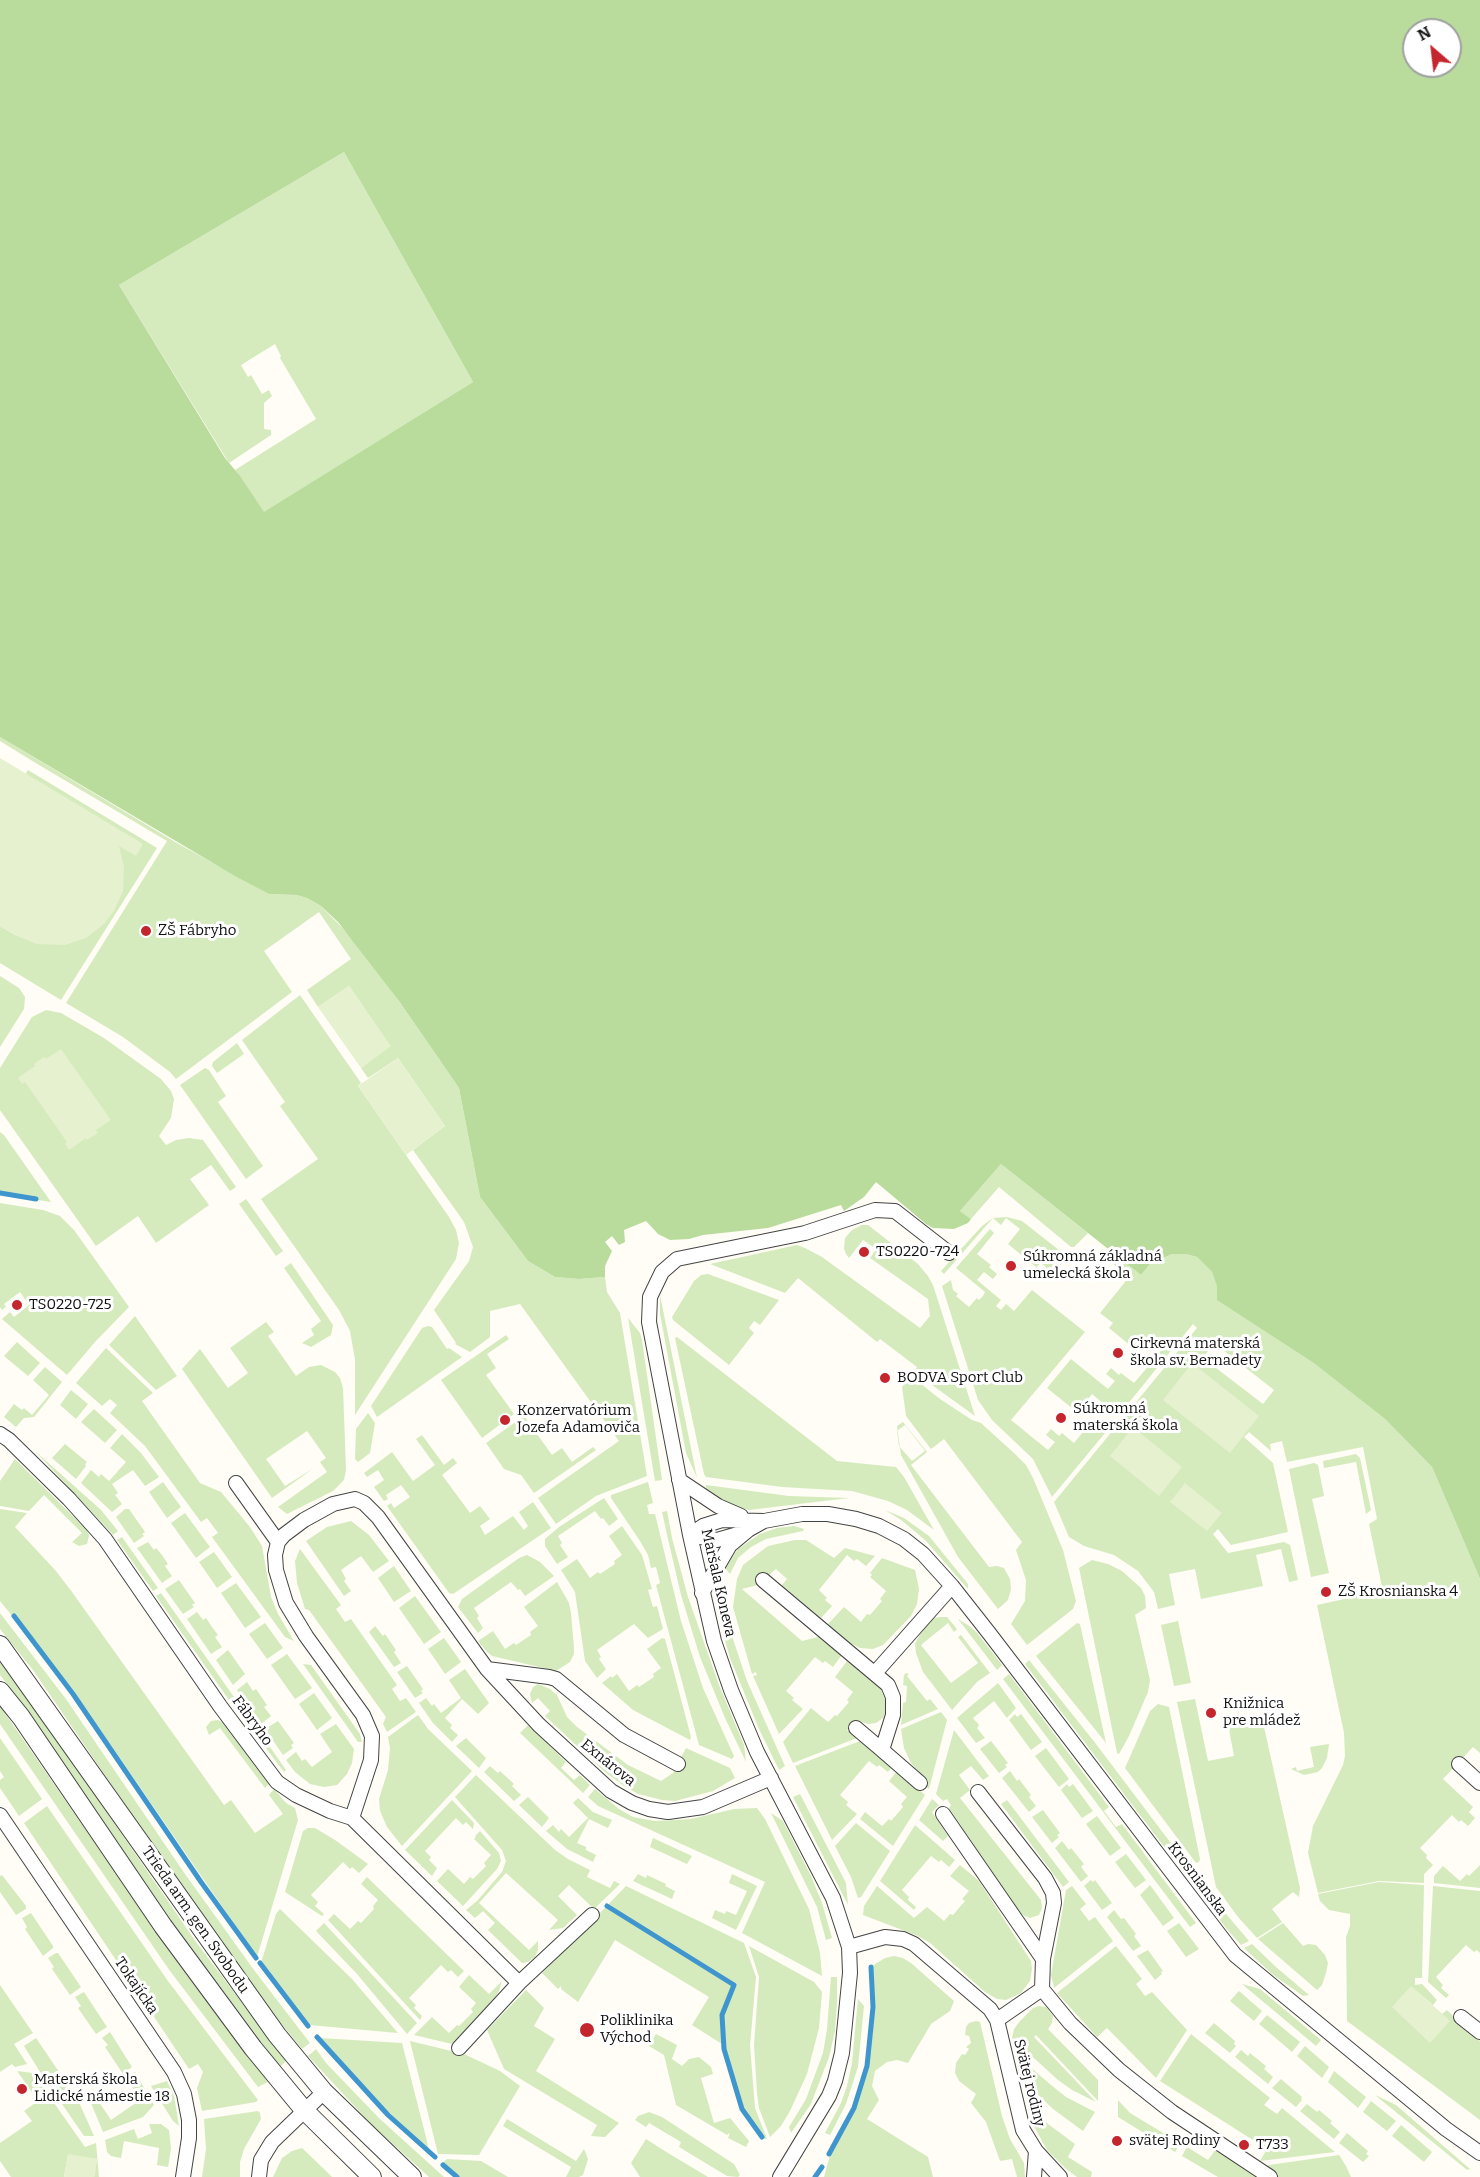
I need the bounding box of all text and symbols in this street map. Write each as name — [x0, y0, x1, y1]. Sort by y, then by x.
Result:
north arrow — [1402, 18, 1462, 78]
text: N — [1414, 22, 1434, 45]
place label: ZŠ Fábryho — [158, 922, 236, 940]
marker: ZŠ Fábryho — [139, 924, 153, 938]
place label: TS0220-724 — [876, 1243, 959, 1261]
marker: TS0220-724 — [857, 1245, 871, 1259]
place label: Súkromná základná umelecká škola — [1023, 1248, 1162, 1283]
marker: Súkromná základná umelecká škola — [1004, 1259, 1018, 1273]
place label: TS0220-725 — [29, 1296, 112, 1314]
marker: TS0220-725 — [10, 1298, 24, 1312]
place label: Cirkevná materská škola sv. Bernadety — [1130, 1335, 1261, 1370]
marker: Cirkevná materská škola sv. Bernadety — [1111, 1346, 1125, 1360]
place label: BODVA Sport Club — [897, 1369, 1023, 1387]
marker: BODVA Sport Club — [878, 1371, 892, 1385]
place label: Súkromná materská škola — [1073, 1400, 1178, 1435]
place label: Konzervatórium Jozefa Adamoviča — [517, 1402, 640, 1437]
marker: Súkromná materská škola — [1054, 1411, 1068, 1425]
marker: Konzervatórium Jozefa Adamoviča — [498, 1413, 512, 1427]
street label: Maršala Koneva — [697, 1527, 739, 1639]
place label: ZŠ Krosnianska 4 — [1338, 1583, 1458, 1601]
marker: ZŠ Krosnianska 4 — [1319, 1585, 1333, 1599]
street label: Fábryho — [228, 1692, 276, 1750]
place label: Knižnica pre mládež — [1223, 1695, 1300, 1730]
marker: Knižnica pre mládež — [1204, 1706, 1218, 1720]
street label: Exnárova — [577, 1736, 639, 1790]
street label: Krosnianska — [1164, 1839, 1230, 1919]
street label: Trieda arm. gen. Svobodu — [137, 1843, 253, 1997]
street label: Tokajícka — [110, 1954, 162, 2018]
place label: Poliklinika Východ — [600, 2012, 673, 2047]
marker: Poliklinika Východ — [578, 2021, 596, 2039]
street label: Svätej rodiny — [1009, 2037, 1049, 2129]
place label: Materská škola Lidické námestie 18 — [34, 2071, 170, 2106]
marker: Materská škola Lidické námestie 18 — [15, 2082, 29, 2096]
place label: svätej Rodiny — [1129, 2132, 1221, 2150]
marker: svätej Rodiny — [1110, 2134, 1124, 2148]
place label: T733 — [1256, 2136, 1289, 2154]
marker: T733 — [1237, 2138, 1251, 2152]

